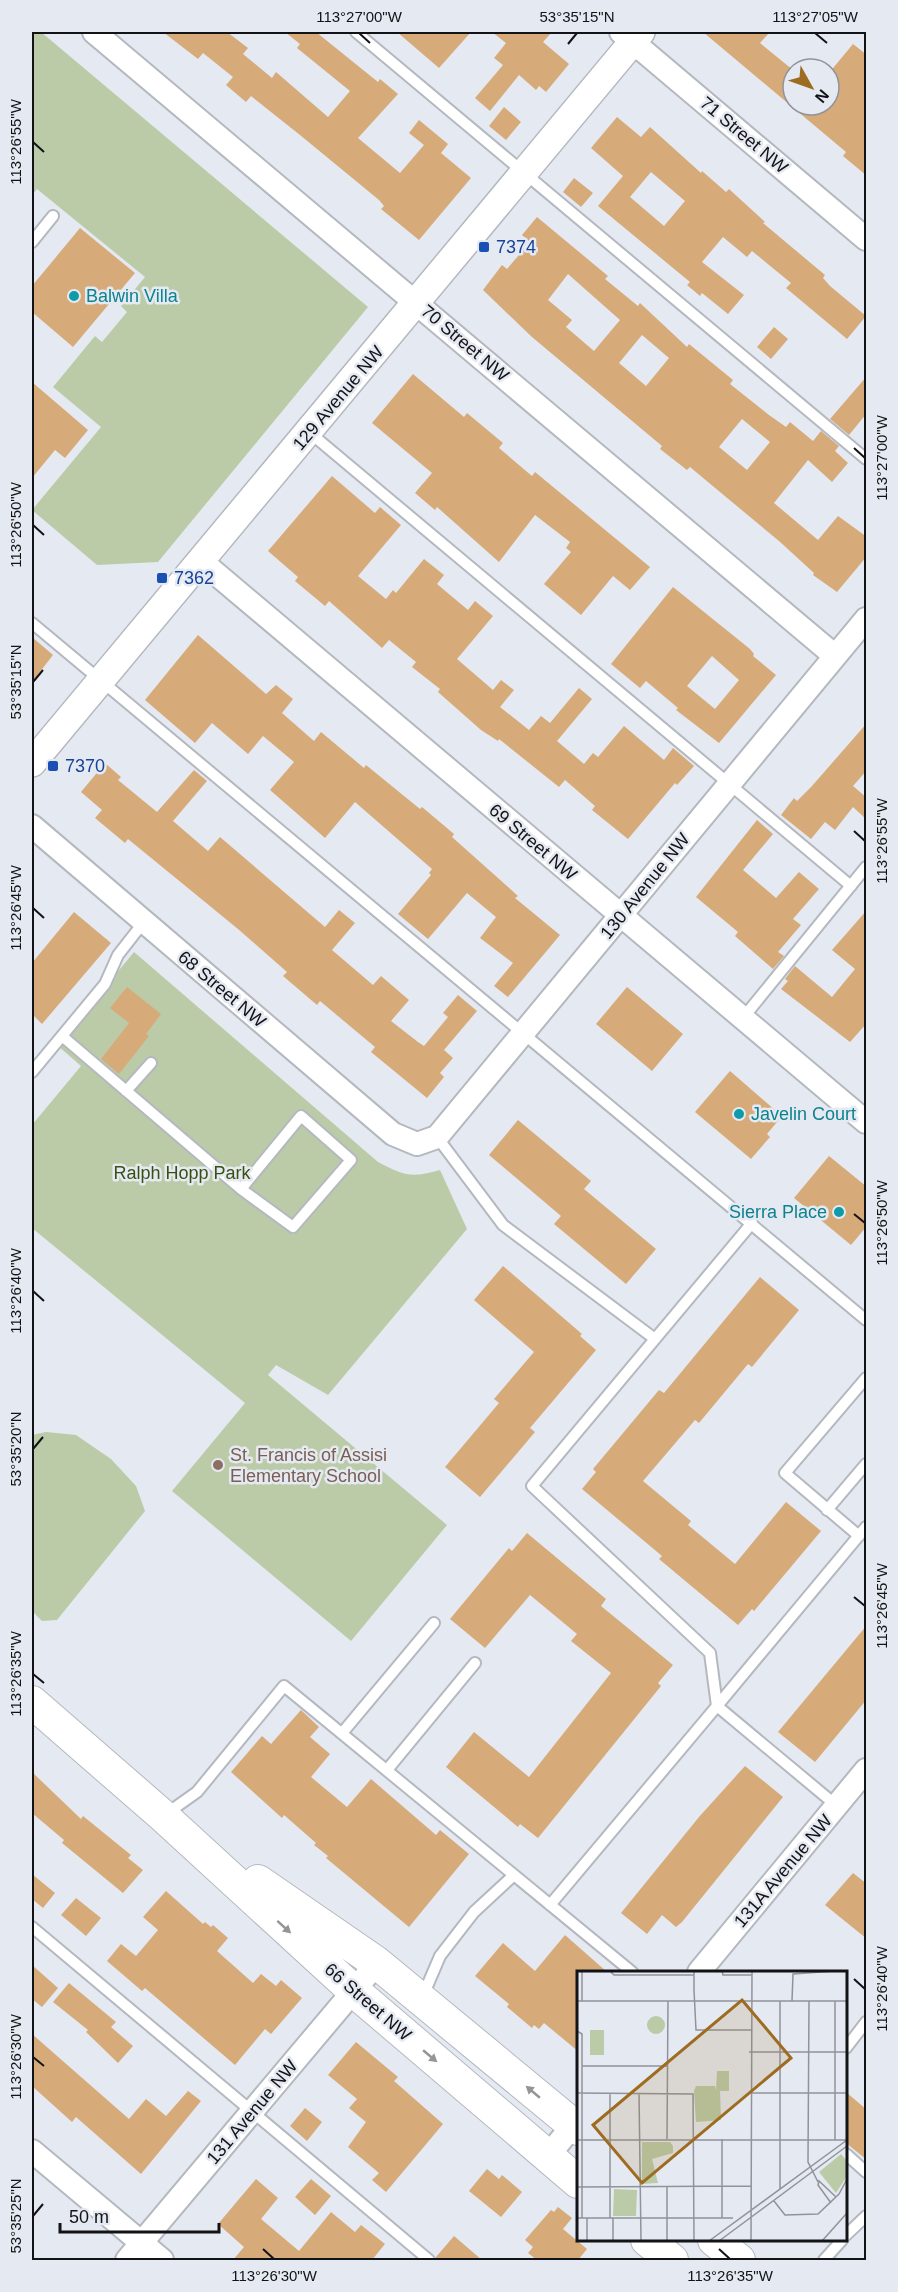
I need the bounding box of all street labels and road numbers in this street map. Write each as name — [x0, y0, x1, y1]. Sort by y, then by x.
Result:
street label: 71 Street NW — [696, 93, 792, 177]
street label: 70 Street NW — [417, 301, 513, 385]
street label: 129 Avenue NW — [289, 342, 387, 454]
street label: 69 Street NW — [485, 800, 581, 884]
street label: 130 Avenue NW — [596, 829, 694, 943]
street label: 68 Street NW — [174, 947, 270, 1031]
street label: 131A Avenue NW — [730, 1811, 836, 1931]
street label: 66 Street NW — [321, 1959, 415, 2045]
street label: 131 Avenue NW — [203, 2056, 301, 2168]

